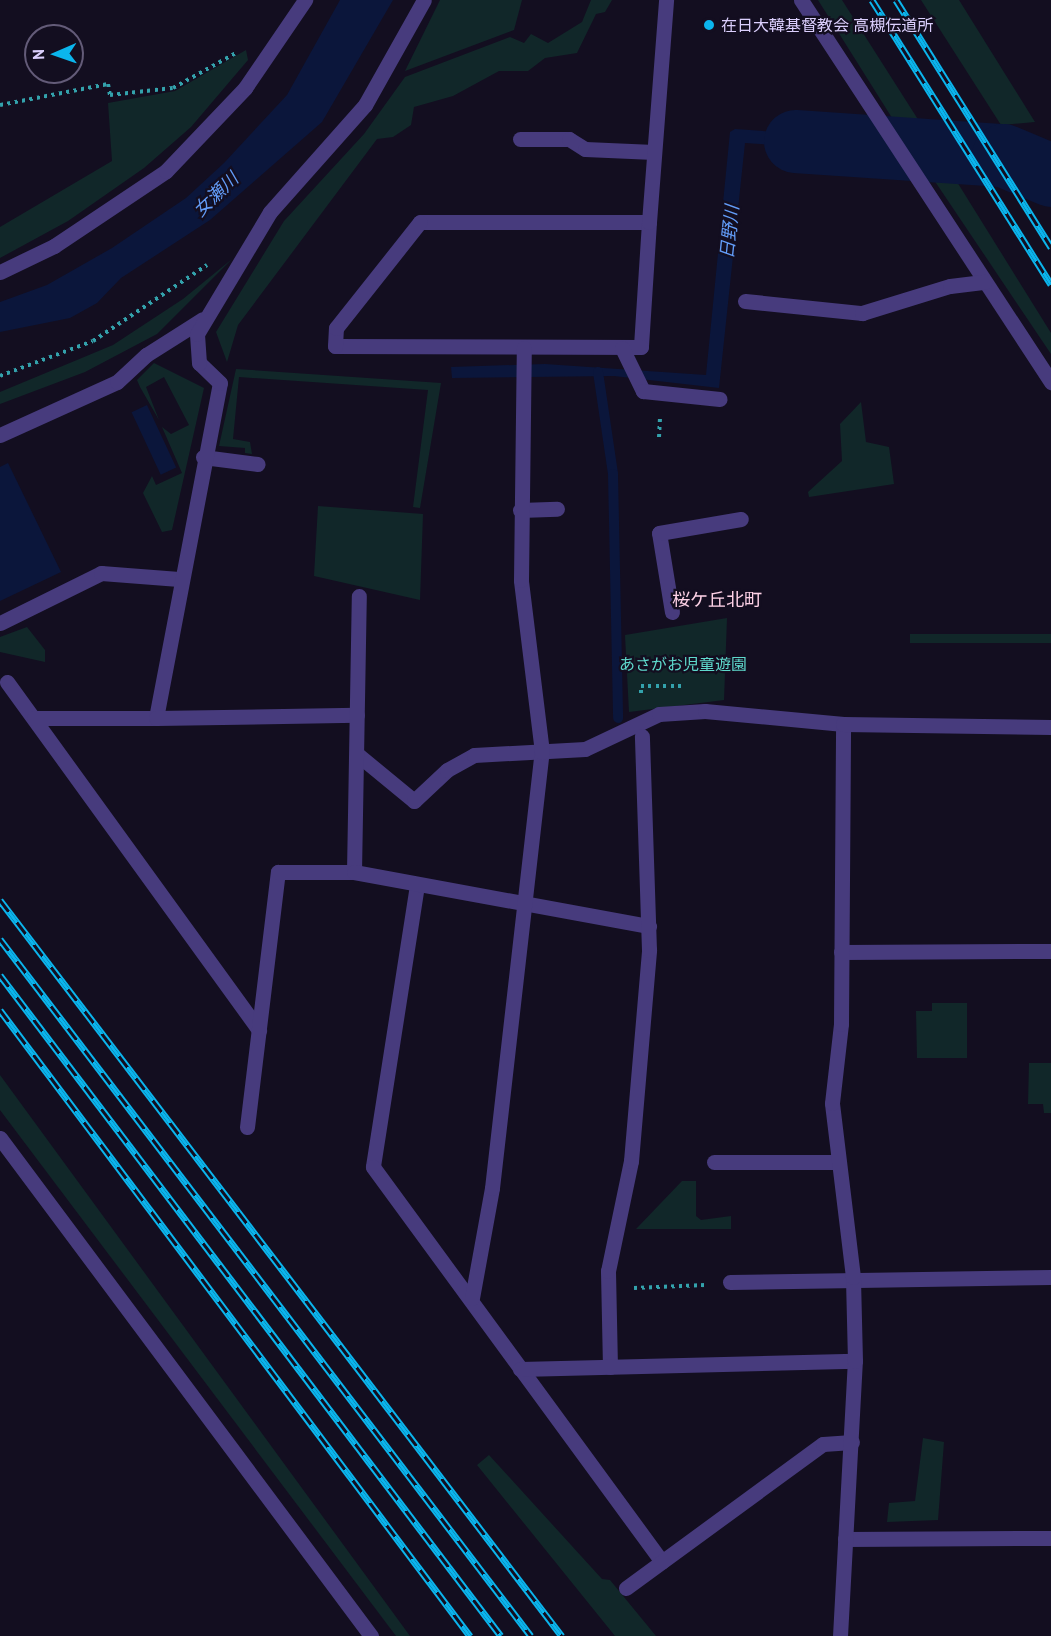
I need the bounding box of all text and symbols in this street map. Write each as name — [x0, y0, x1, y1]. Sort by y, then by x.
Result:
place label: 在日大韓基督教会 高槻伝道所 — [721, 15, 933, 35]
marker: 在日大韓基督教会 高槻伝道所 — [702, 18, 716, 32]
north arrow — [24, 24, 84, 84]
text: N — [28, 49, 48, 60]
water label: 女瀬川 — [189, 168, 243, 222]
water label: 日野川 — [716, 204, 744, 260]
district label: 桜ケ丘北町 — [672, 589, 762, 611]
park label: あさがお児童遊園 — [619, 654, 747, 674]

